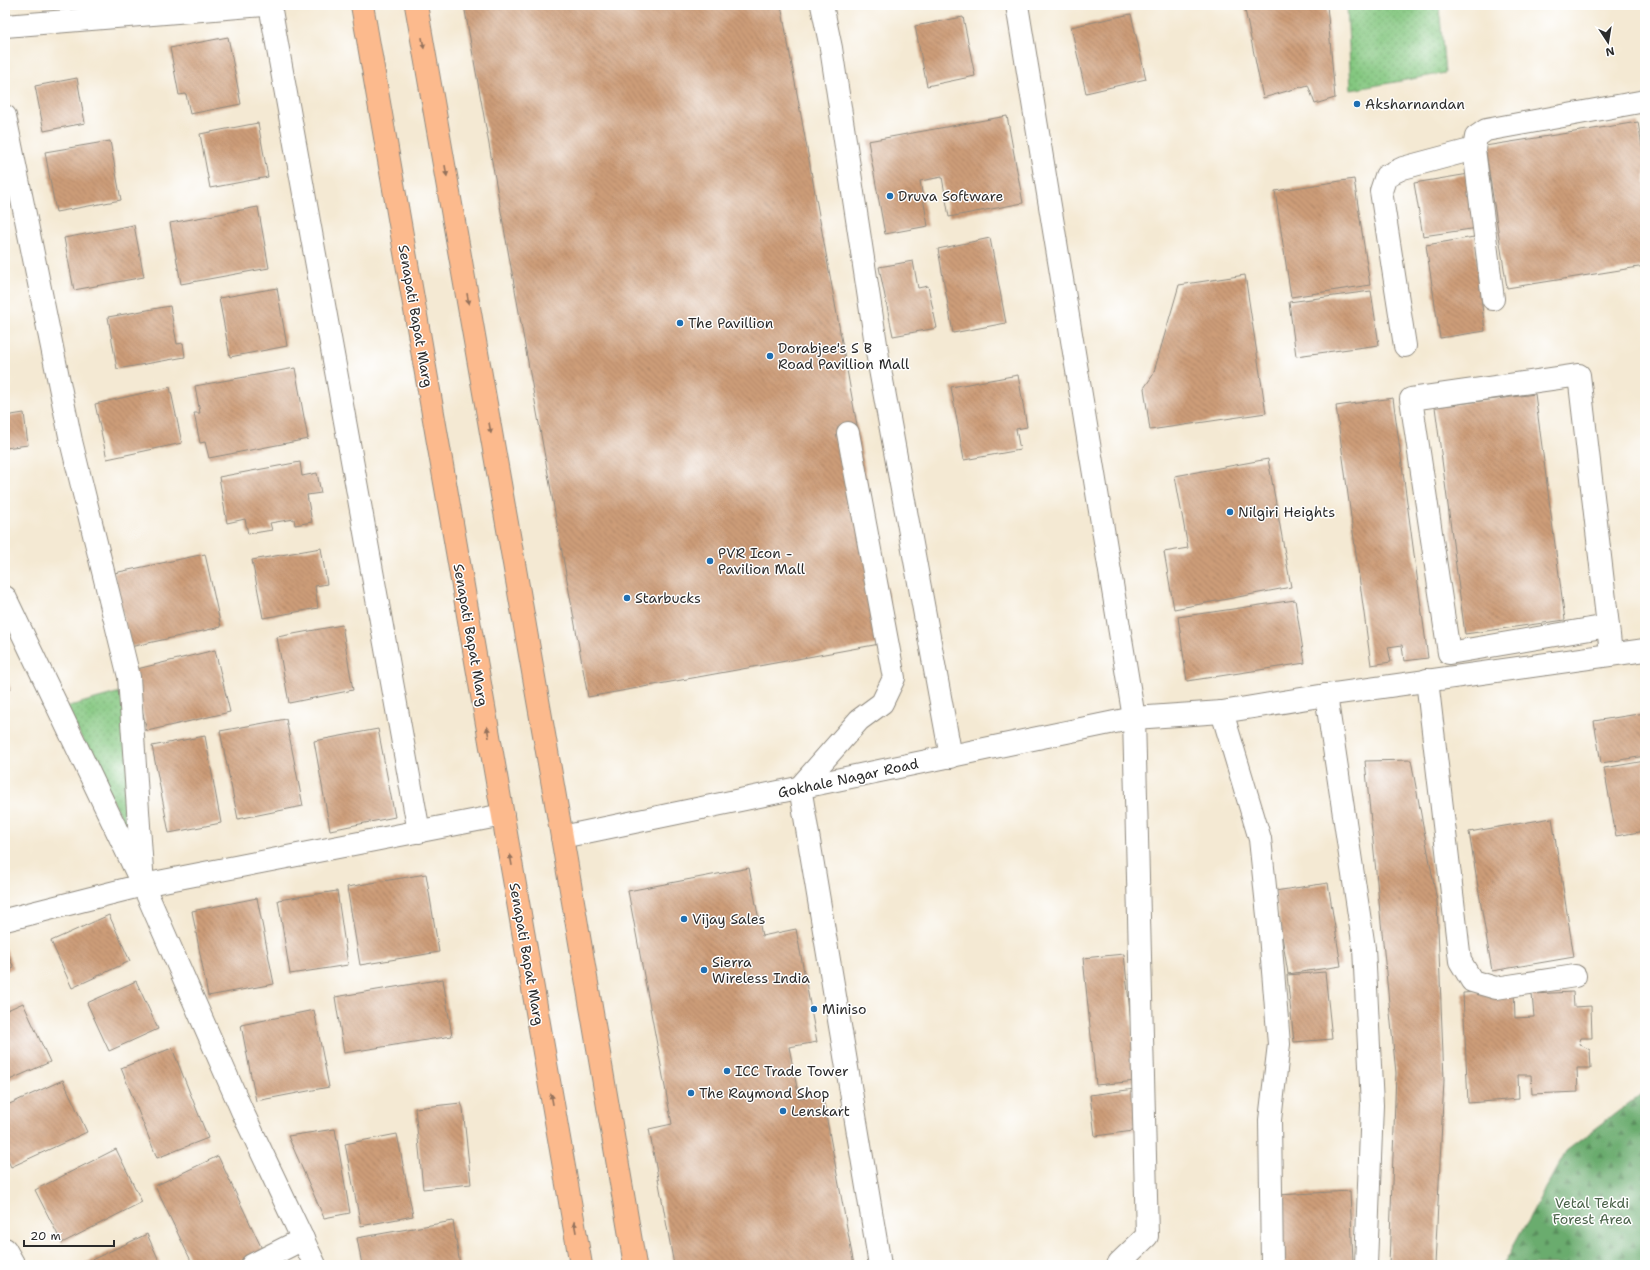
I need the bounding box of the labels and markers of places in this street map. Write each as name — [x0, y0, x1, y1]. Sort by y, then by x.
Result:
place label: Aksharnandan — [1365, 95, 1465, 113]
marker: Aksharnandan — [1352, 99, 1362, 109]
place label: Druva Software — [898, 187, 1003, 205]
marker: Druva Software — [885, 191, 895, 201]
place label: The Pavillion — [688, 314, 774, 332]
marker: The Pavillion — [675, 318, 685, 328]
place label: Dorabjee's S B Road Pavillion Mall — [778, 339, 910, 373]
marker: Dorabjee's S B Road Pavillion Mall — [765, 351, 775, 361]
place label: Nilgiri Heights — [1238, 503, 1335, 521]
marker: Nilgiri Heights — [1225, 507, 1235, 517]
place label: PVR Icon - Pavilion Mall — [718, 544, 806, 578]
marker: PVR Icon - Pavilion Mall — [705, 556, 715, 566]
place label: Starbucks — [635, 589, 701, 607]
marker: Starbucks — [622, 593, 632, 603]
place label: Vijay Sales — [692, 910, 765, 928]
marker: Vijay Sales — [679, 914, 689, 924]
place label: Sierra Wireless India — [712, 953, 810, 987]
marker: Sierra Wireless India — [699, 965, 709, 975]
place label: Miniso — [822, 1000, 866, 1018]
marker: Miniso — [809, 1004, 819, 1014]
place label: ICC Trade Tower — [735, 1062, 849, 1080]
marker: ICC Trade Tower — [722, 1066, 732, 1076]
place label: The Raymond Shop — [699, 1084, 830, 1102]
marker: The Raymond Shop — [686, 1088, 696, 1098]
place label: Lenskart — [791, 1102, 850, 1120]
marker: Lenskart — [778, 1106, 788, 1116]

